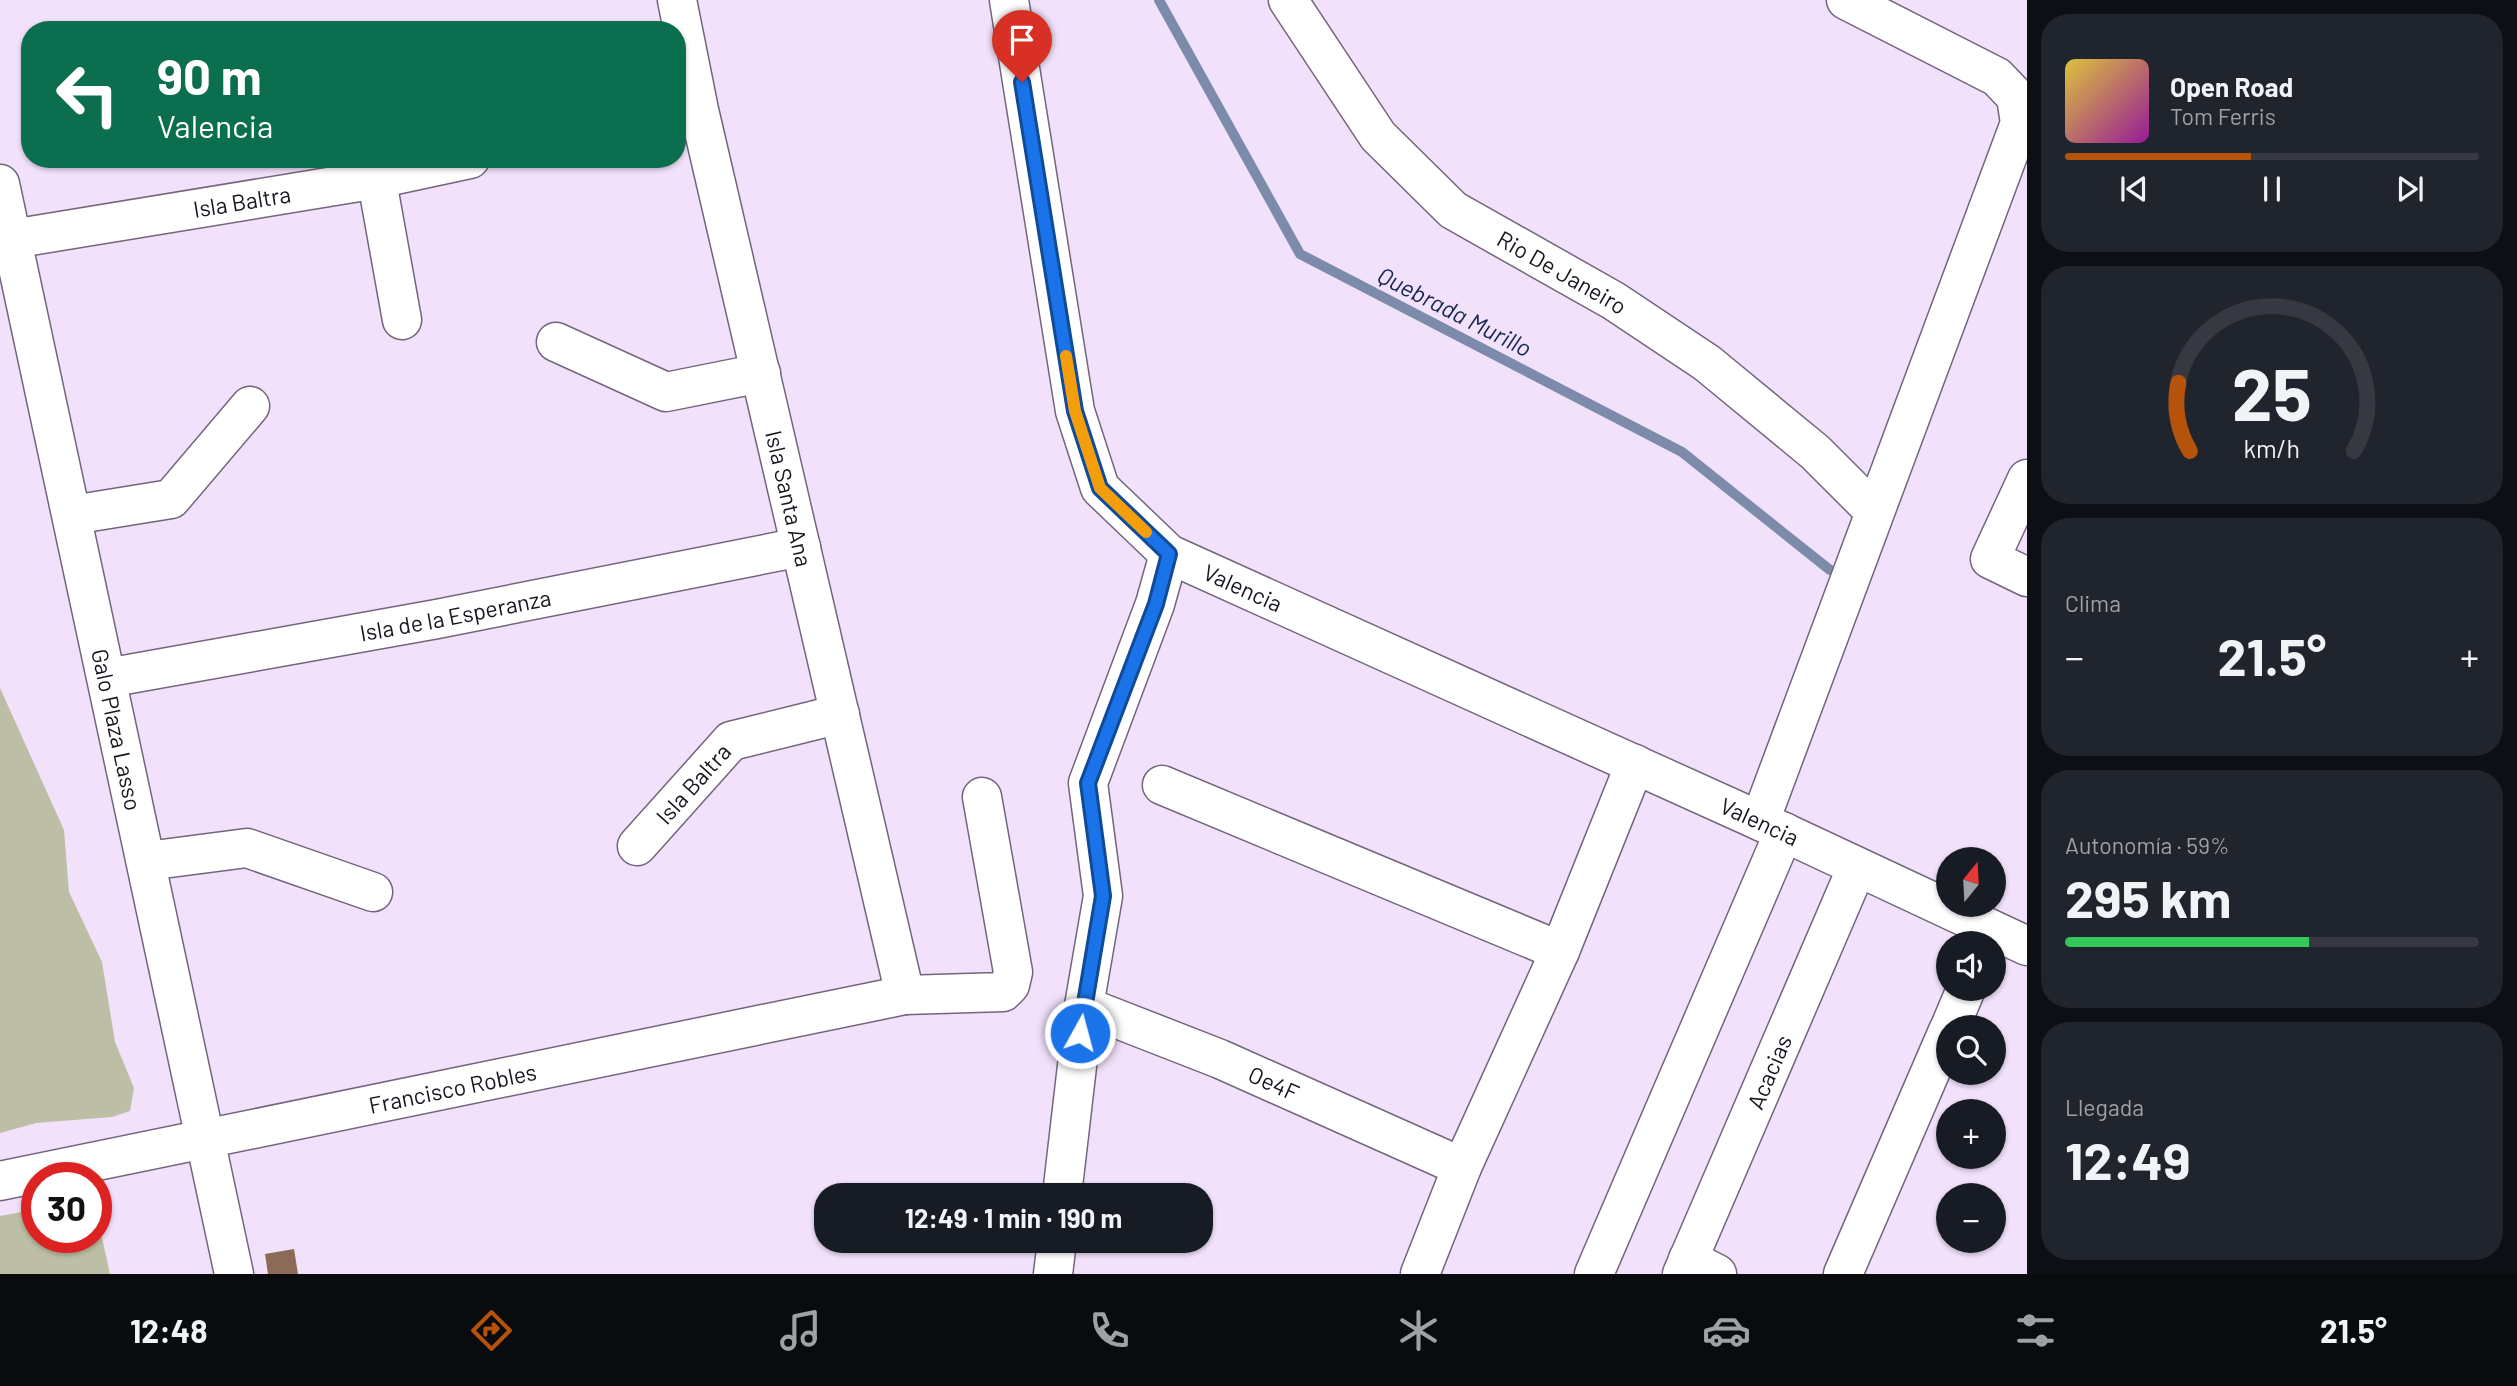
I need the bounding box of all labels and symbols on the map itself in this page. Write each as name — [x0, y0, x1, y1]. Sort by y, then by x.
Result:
pin — [992, 10, 1052, 82]
street label: Isla Baltra — [191, 179, 293, 223]
street label: Rio De Janeiro — [1493, 224, 1632, 320]
water label: Quebrada Murillo — [1373, 260, 1537, 362]
street label: Isla Santa Ana — [760, 427, 819, 569]
street label: Valencia — [1199, 557, 1287, 617]
street label: Isla de la Esperanza — [357, 583, 553, 647]
street label: Galo Plaza Lasso — [86, 646, 148, 813]
street label: Isla Baltra — [650, 737, 736, 829]
street label: Valencia — [1716, 791, 1804, 851]
north arrow — [1936, 847, 2006, 917]
position arrow — [1043, 996, 1117, 1070]
street label: Acacias — [1741, 1030, 1797, 1113]
street label: Francisco Robles — [366, 1057, 539, 1119]
street label: Oe4F — [1244, 1060, 1304, 1107]
speed limit sign: 30 — [21, 1162, 112, 1253]

